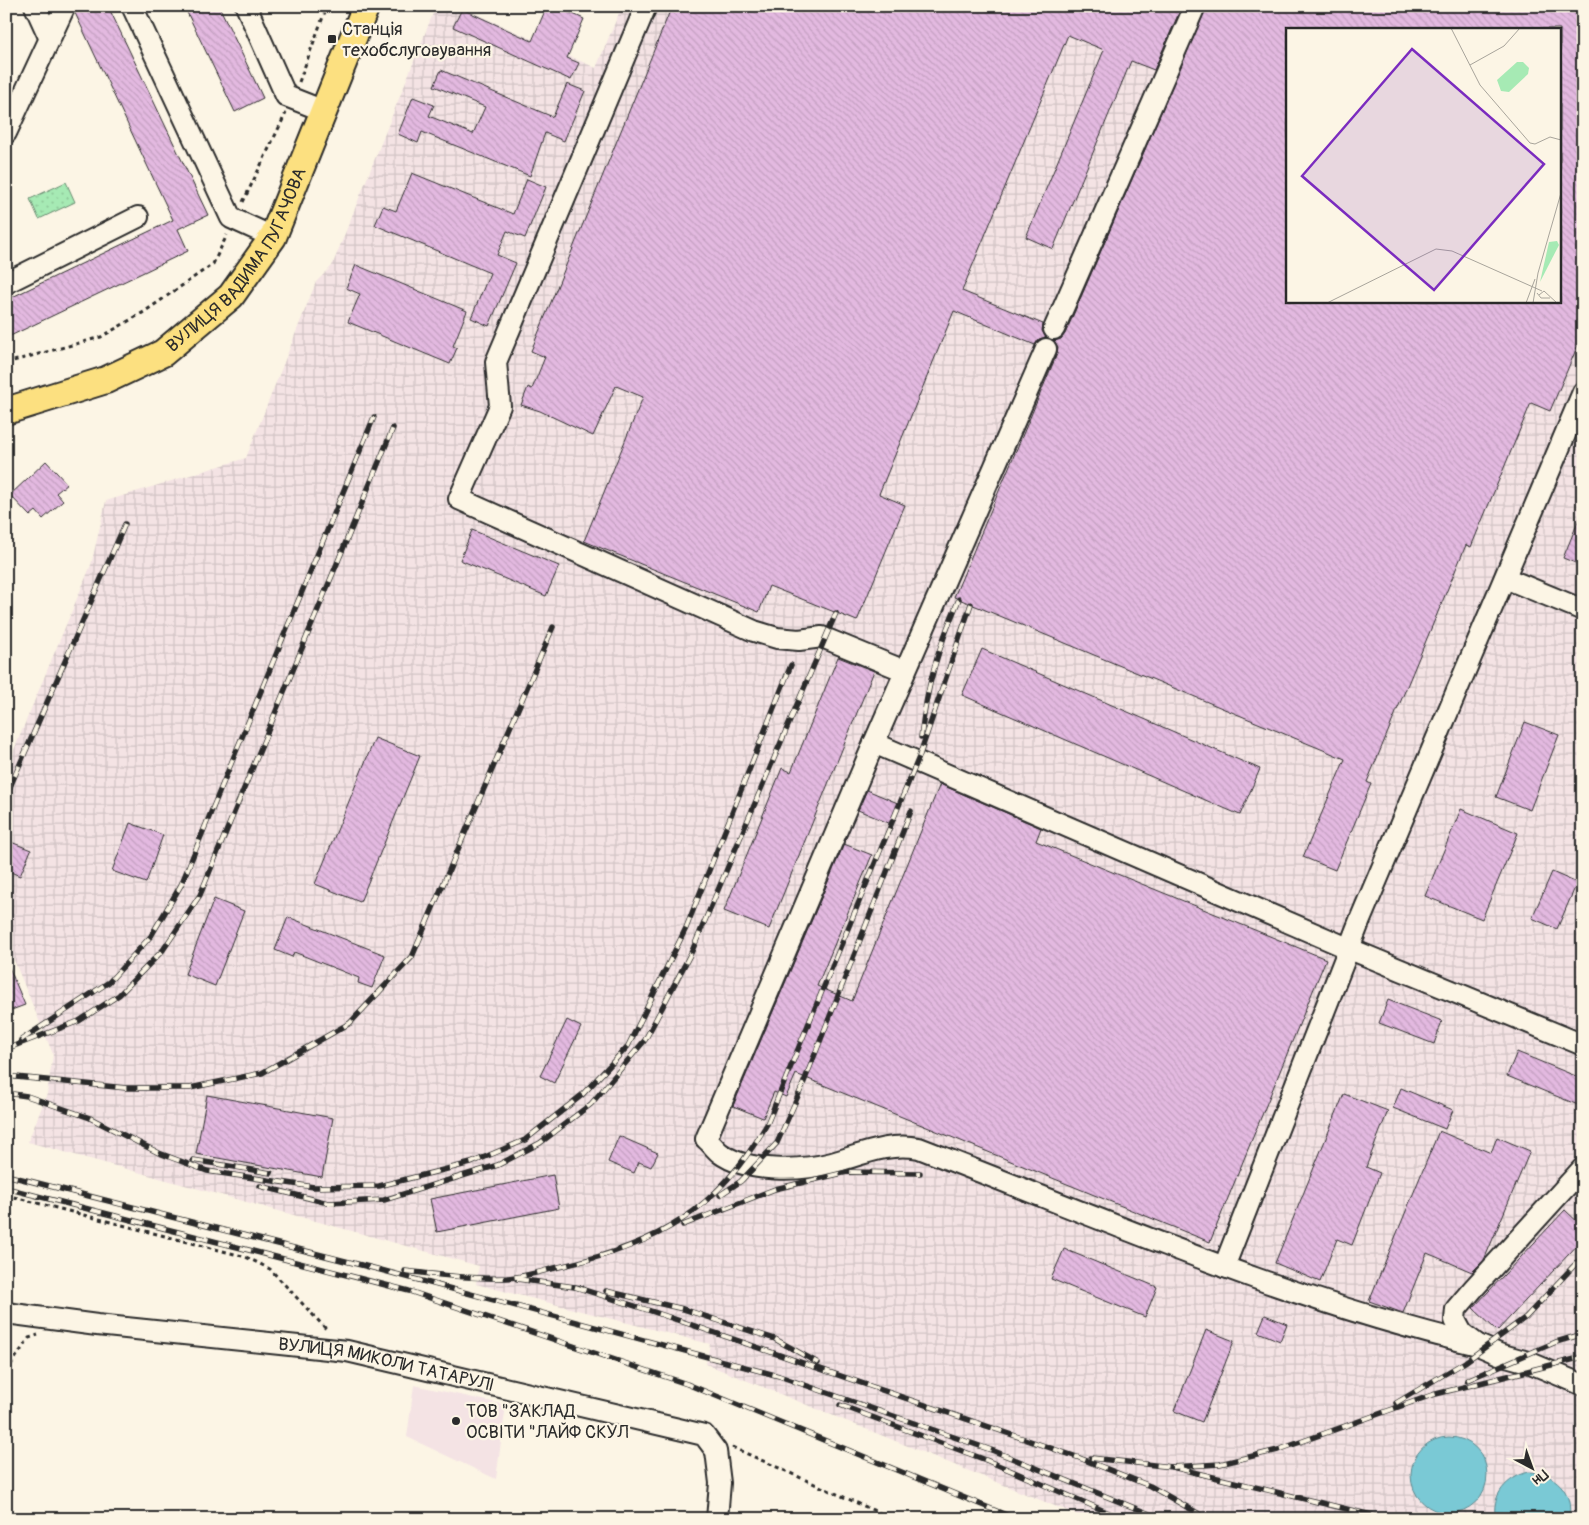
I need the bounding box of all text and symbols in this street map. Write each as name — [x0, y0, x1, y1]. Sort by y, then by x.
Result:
place label: Станція техобслуговування — [342, 18, 491, 62]
inset map — [1286, 28, 1562, 302]
marker: Станція техобслуговування — [326, 33, 338, 45]
street label: ВУЛИЦЯ ВАДИМА ПУГАЧОВА — [161, 164, 311, 357]
street label: ВУЛИЦЯ МИКОЛИ ТАТАРУЛІ — [277, 1332, 496, 1397]
place label: ТОВ "ЗАКЛАД ОСВІТИ "ЛАЙФ СКУЛ — [466, 1400, 629, 1444]
marker: ТОВ "ЗАКЛАД ОСВІТИ "ЛАЙФ СКУЛ — [450, 1415, 462, 1427]
north arrow — [1506, 1442, 1556, 1492]
text: Пн — [1529, 1466, 1552, 1489]

